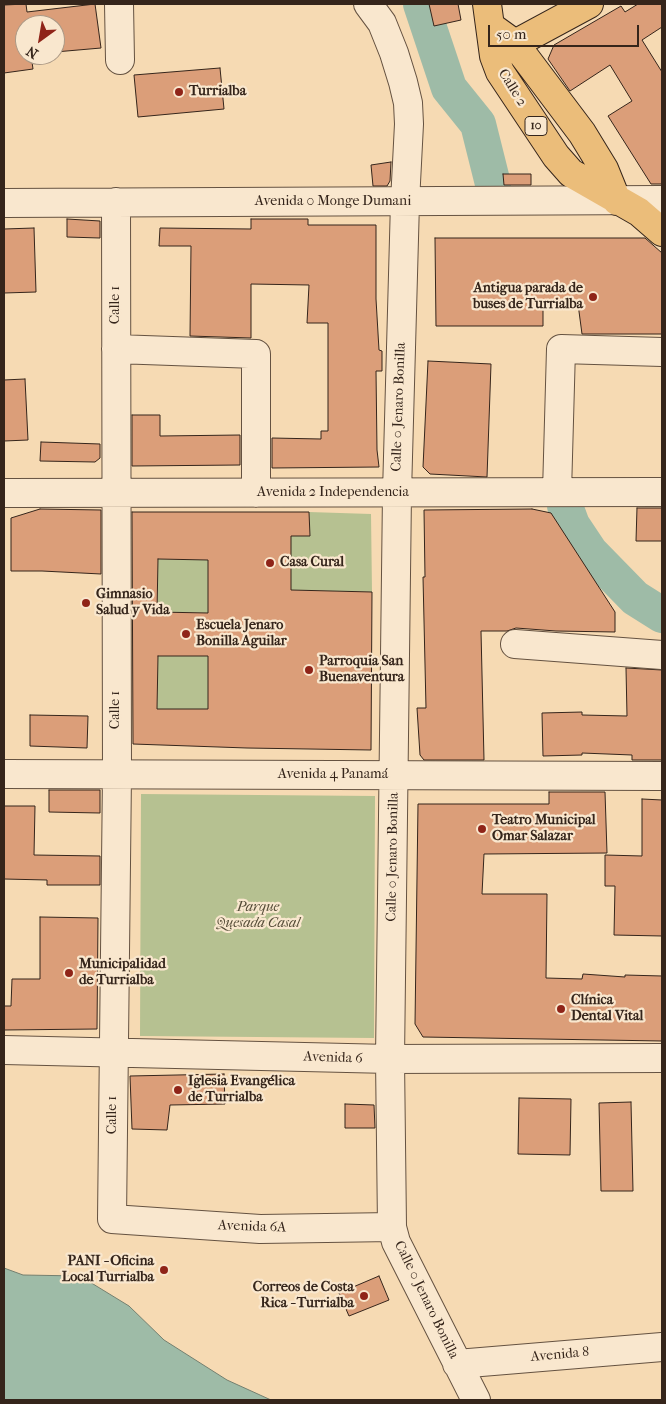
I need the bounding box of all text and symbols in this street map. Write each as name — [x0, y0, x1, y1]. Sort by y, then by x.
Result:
north arrow — [15, 15, 65, 65]
scale bar — [491, 15, 642, 47]
text: 50 m — [496, 25, 526, 43]
text: N — [23, 42, 41, 62]
street label: Calle 2 — [494, 66, 530, 110]
place label: Turrialba — [189, 84, 246, 100]
marker: Turrialba — [173, 86, 185, 98]
road number: 10 — [525, 116, 547, 136]
street label: Avenida 0 Monge Dumani — [255, 194, 411, 210]
place label: Antigua parada de buses de Turrialba — [473, 281, 583, 314]
street label: Calle 1 — [108, 286, 124, 324]
marker: Antigua parada de buses de Turrialba — [587, 291, 599, 303]
street label: Calle 0 Jenaro Bonilla — [388, 342, 410, 472]
street label: Avenida 2 Independencia — [257, 485, 409, 501]
place label: Casa Cural — [280, 555, 344, 571]
marker: Casa Cural — [264, 557, 276, 569]
place label: Gimnasio Salud y Vida — [96, 587, 170, 620]
marker: Gimnasio Salud y Vida — [80, 597, 92, 609]
place label: Escuela Jenaro Bonilla Aguilar — [196, 618, 287, 650]
marker: Escuela Jenaro Bonilla Aguilar — [180, 628, 192, 640]
place label: Parroquia San Buenaventura — [319, 654, 404, 686]
marker: Parroquia San Buenaventura — [303, 664, 315, 676]
street label: Calle 1 — [108, 691, 124, 729]
street label: Avenida 4 Panamá — [278, 767, 388, 783]
street label: Calle 0 Jenaro Bonilla — [383, 792, 403, 922]
place label: Teatro Municipal Omar Salazar — [492, 813, 596, 846]
marker: Teatro Municipal Omar Salazar — [476, 823, 488, 835]
park label: Parque Quesada Casal — [216, 900, 300, 932]
place label: Municipalidad de Turrialba — [79, 957, 166, 990]
marker: Municipalidad de Turrialba — [63, 967, 75, 979]
place label: Clínica Dental Vital — [571, 993, 643, 1026]
marker: Clínica Dental Vital — [555, 1003, 567, 1015]
street label: Avenida 6 — [303, 1049, 363, 1067]
place label: Iglesia Evangélica de Turrialba — [188, 1074, 295, 1106]
marker: Iglesia Evangélica de Turrialba — [172, 1084, 184, 1096]
street label: Calle 1 — [105, 1096, 121, 1134]
street label: Avenida 6A — [218, 1217, 286, 1237]
street label: Calle 0 Jenaro Bonilla — [390, 1238, 462, 1362]
place label: PANI - Oficina Local Turrialba — [62, 1254, 154, 1286]
marker: PANI - Oficina Local Turrialba — [158, 1264, 170, 1276]
place label: Correos de Costa Rica - Turrialba — [253, 1280, 354, 1312]
marker: Correos de Costa Rica - Turrialba — [358, 1290, 370, 1302]
street label: Avenida 8 — [530, 1344, 590, 1366]

